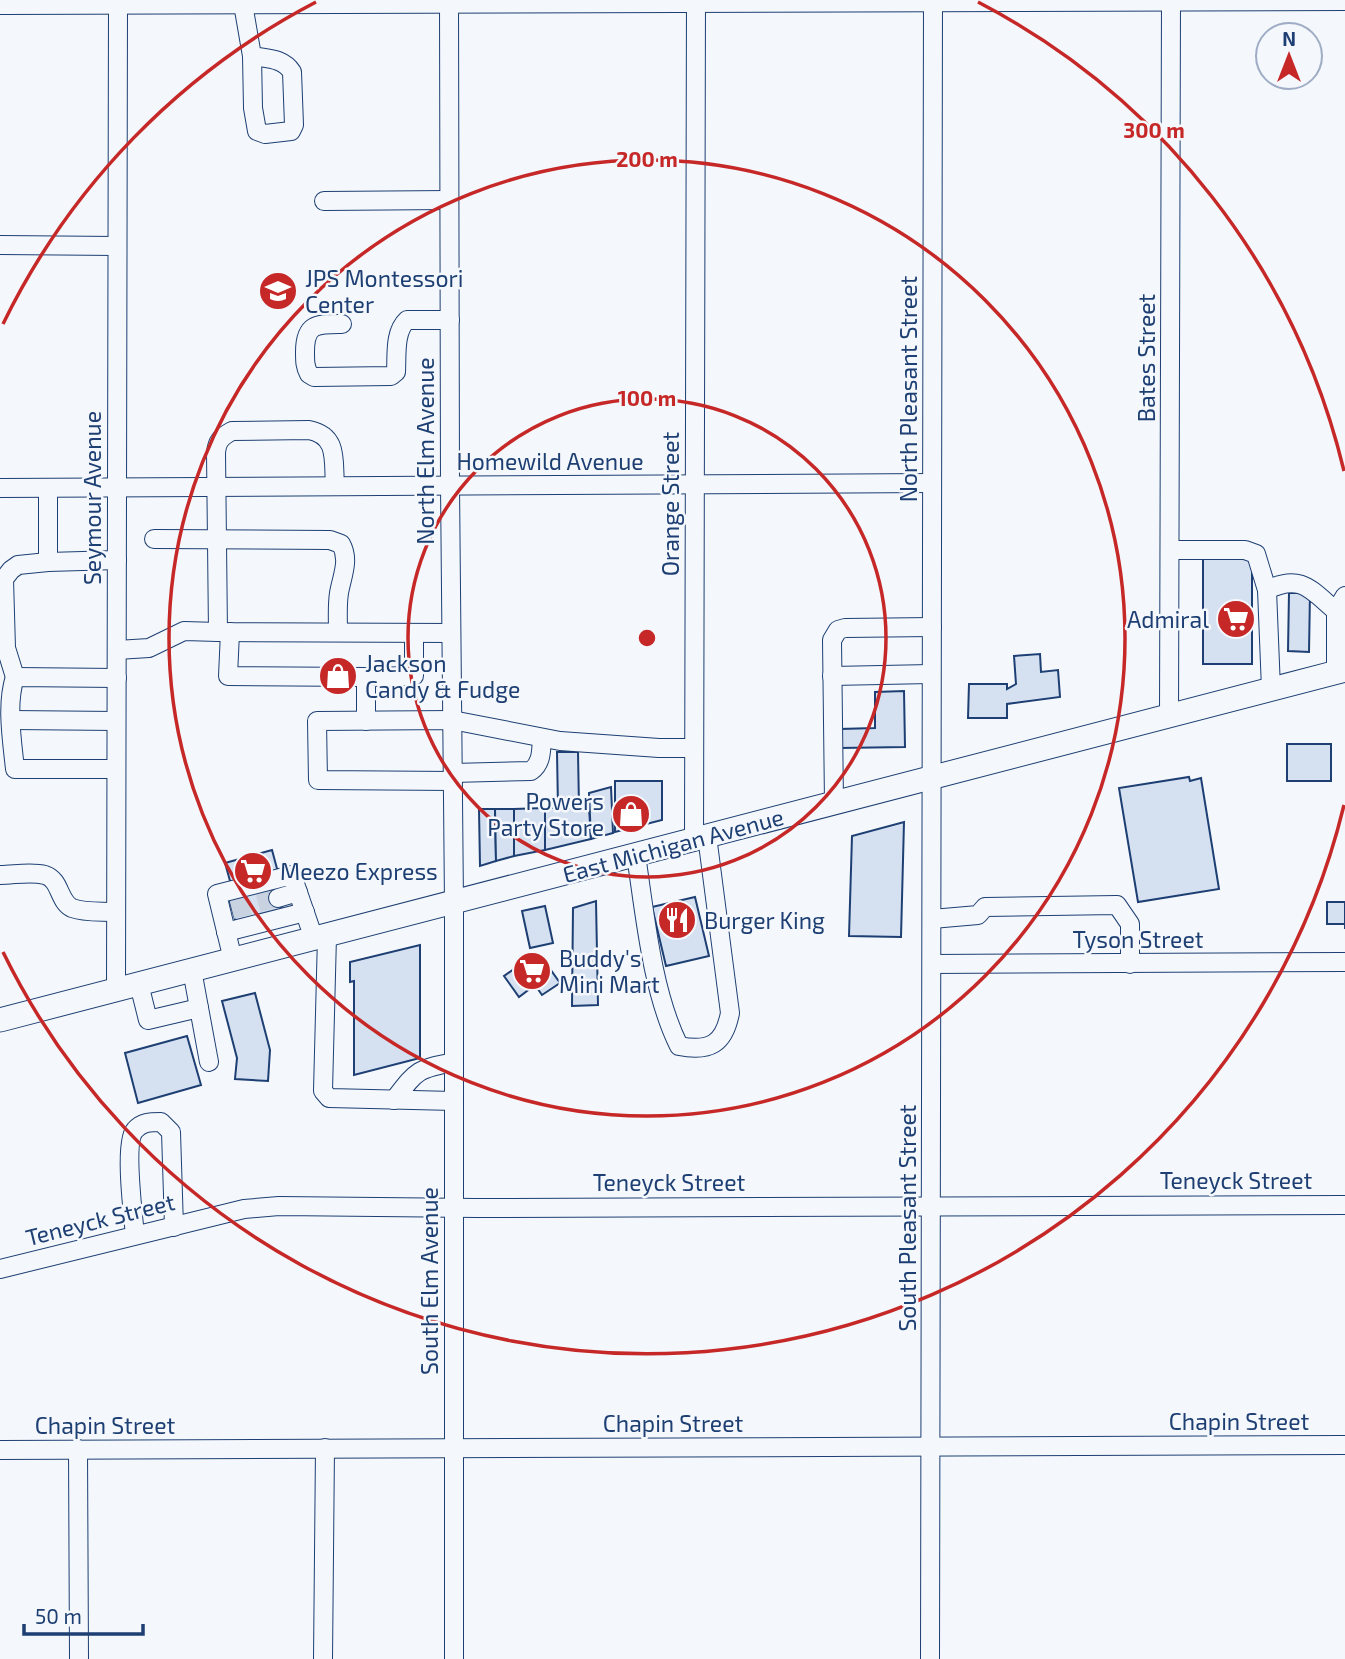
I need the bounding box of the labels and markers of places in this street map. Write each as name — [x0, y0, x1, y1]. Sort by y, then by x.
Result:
place label: JPS Montessori Center — [305, 264, 464, 318]
school or university icon: JPS Montessori Center — [257, 270, 299, 312]
supermarket icon: Admiral — [1215, 598, 1257, 640]
place label: Admiral — [1127, 605, 1209, 633]
centre of rings — [635, 626, 659, 650]
place label: Jackson Candy & Fudge — [365, 649, 520, 703]
shop icon: Jackson Candy & Fudge — [317, 655, 359, 697]
place label: Powers Party Store — [487, 787, 604, 841]
shop icon: Powers Party Store — [610, 793, 652, 835]
supermarket icon: Meezo Express — [232, 850, 274, 892]
place label: Meezo Express — [280, 857, 438, 885]
restaurant icon: Burger King — [656, 899, 698, 941]
place label: Burger King — [704, 906, 825, 934]
place label: Buddy's Mini Mart — [559, 944, 660, 998]
supermarket icon: Buddy's Mini Mart — [511, 950, 553, 992]

